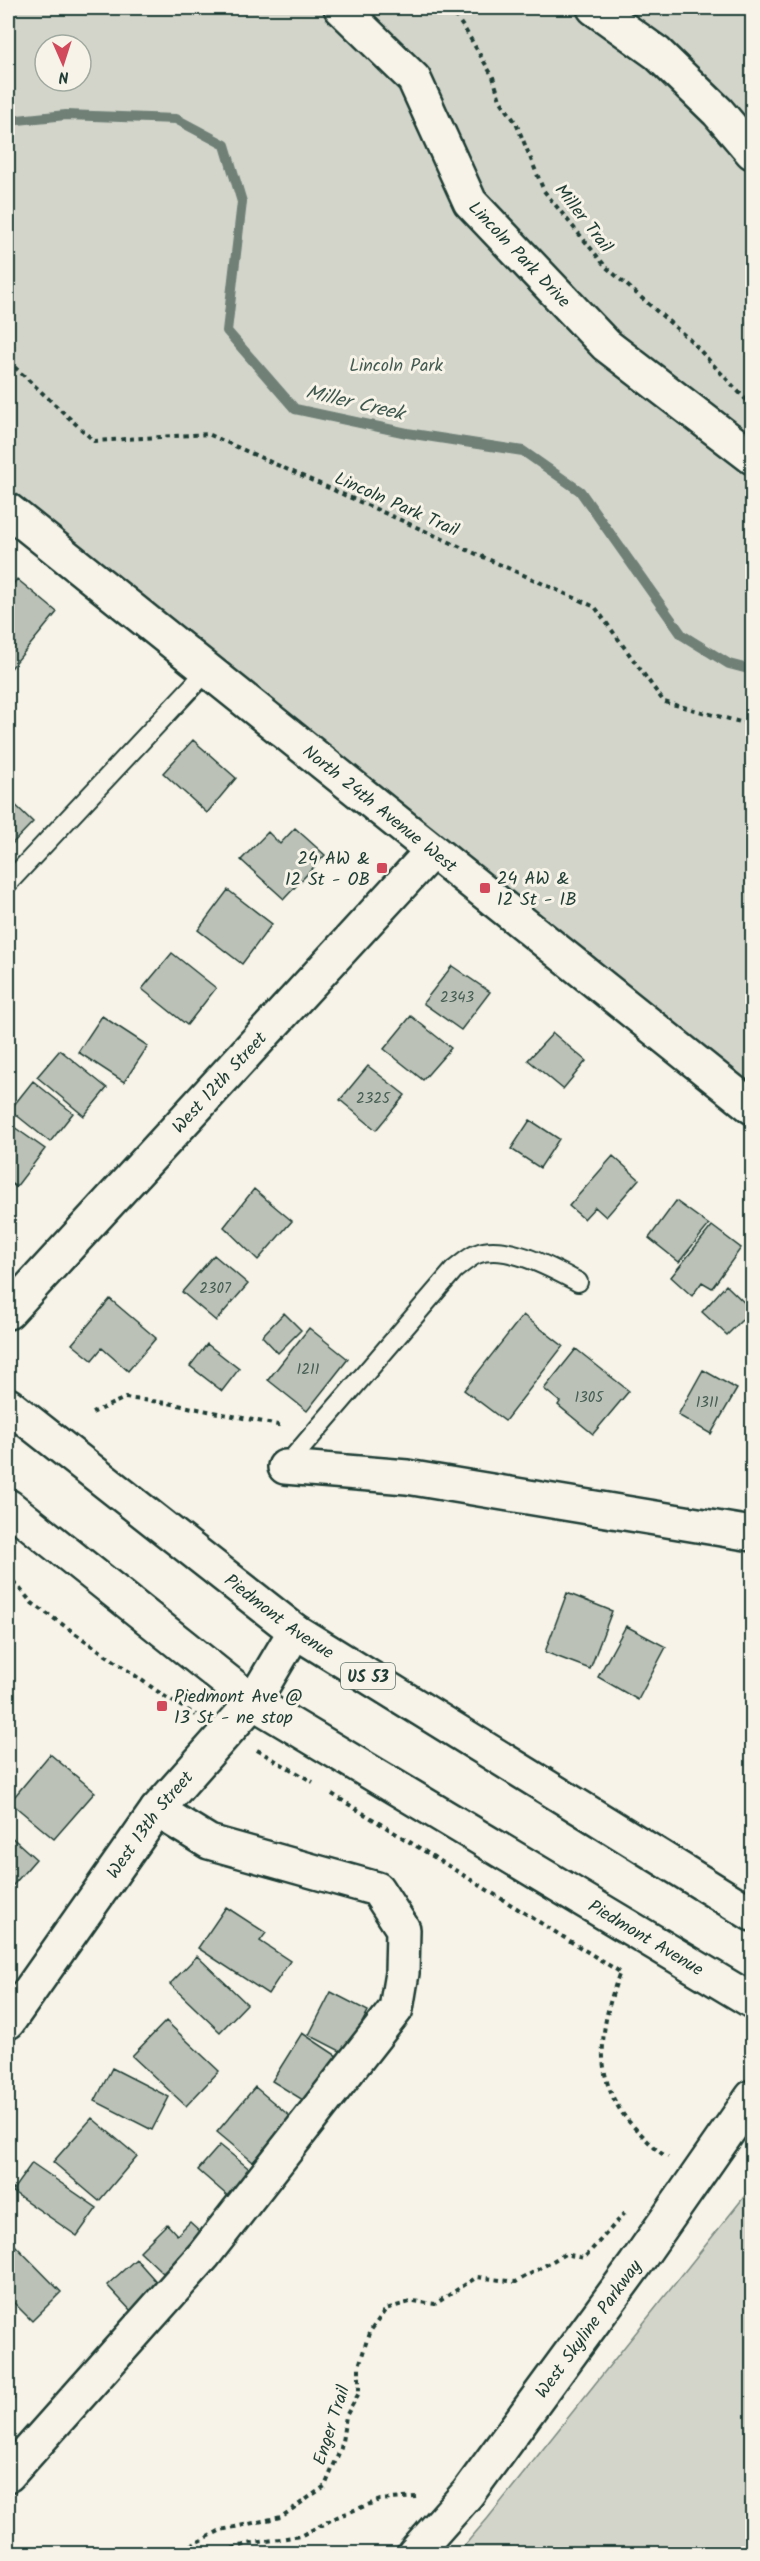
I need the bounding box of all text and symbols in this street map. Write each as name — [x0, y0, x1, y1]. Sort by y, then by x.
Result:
north arrow — [33, 33, 93, 93]
text: N — [58, 64, 69, 89]
street label: Miller Trail — [546, 178, 620, 260]
street label: Lincoln Park Drive — [460, 195, 577, 315]
park label: Lincoln Park — [349, 352, 443, 381]
water label: Miller Creek — [302, 377, 409, 431]
street label: Lincoln Park Trail — [329, 465, 464, 546]
street label: North 24th Avenue West — [295, 738, 464, 882]
place label: 24 AW & 12 St - OB — [285, 845, 370, 895]
marker: 24 AW & 12 St - OB — [375, 861, 389, 875]
place label: 24 AW & 12 St - IB — [497, 865, 577, 915]
marker: 24 AW & 12 St - IB — [478, 881, 492, 895]
house number: 2343 — [440, 986, 474, 1010]
street label: West 12th Street — [166, 1025, 276, 1141]
house number: 2325 — [356, 1087, 391, 1111]
house number: 2307 — [199, 1277, 232, 1301]
house number: 1211 — [297, 1358, 320, 1382]
house number: 1305 — [575, 1386, 604, 1410]
house number: 1311 — [696, 1391, 719, 1415]
street label: Piedmont Avenue — [217, 1567, 339, 1668]
road number: US 53 — [341, 1663, 395, 1689]
place label: Piedmont Ave @ 13 St - ne stop — [174, 1683, 303, 1733]
marker: Piedmont Ave @ 13 St - ne stop — [155, 1699, 169, 1713]
street label: West 13th Street — [100, 1764, 202, 1885]
street label: Piedmont Avenue — [582, 1893, 709, 1985]
street label: West Skyline Parkway — [529, 2254, 651, 2405]
street label: Enger Trail — [306, 2381, 359, 2469]

